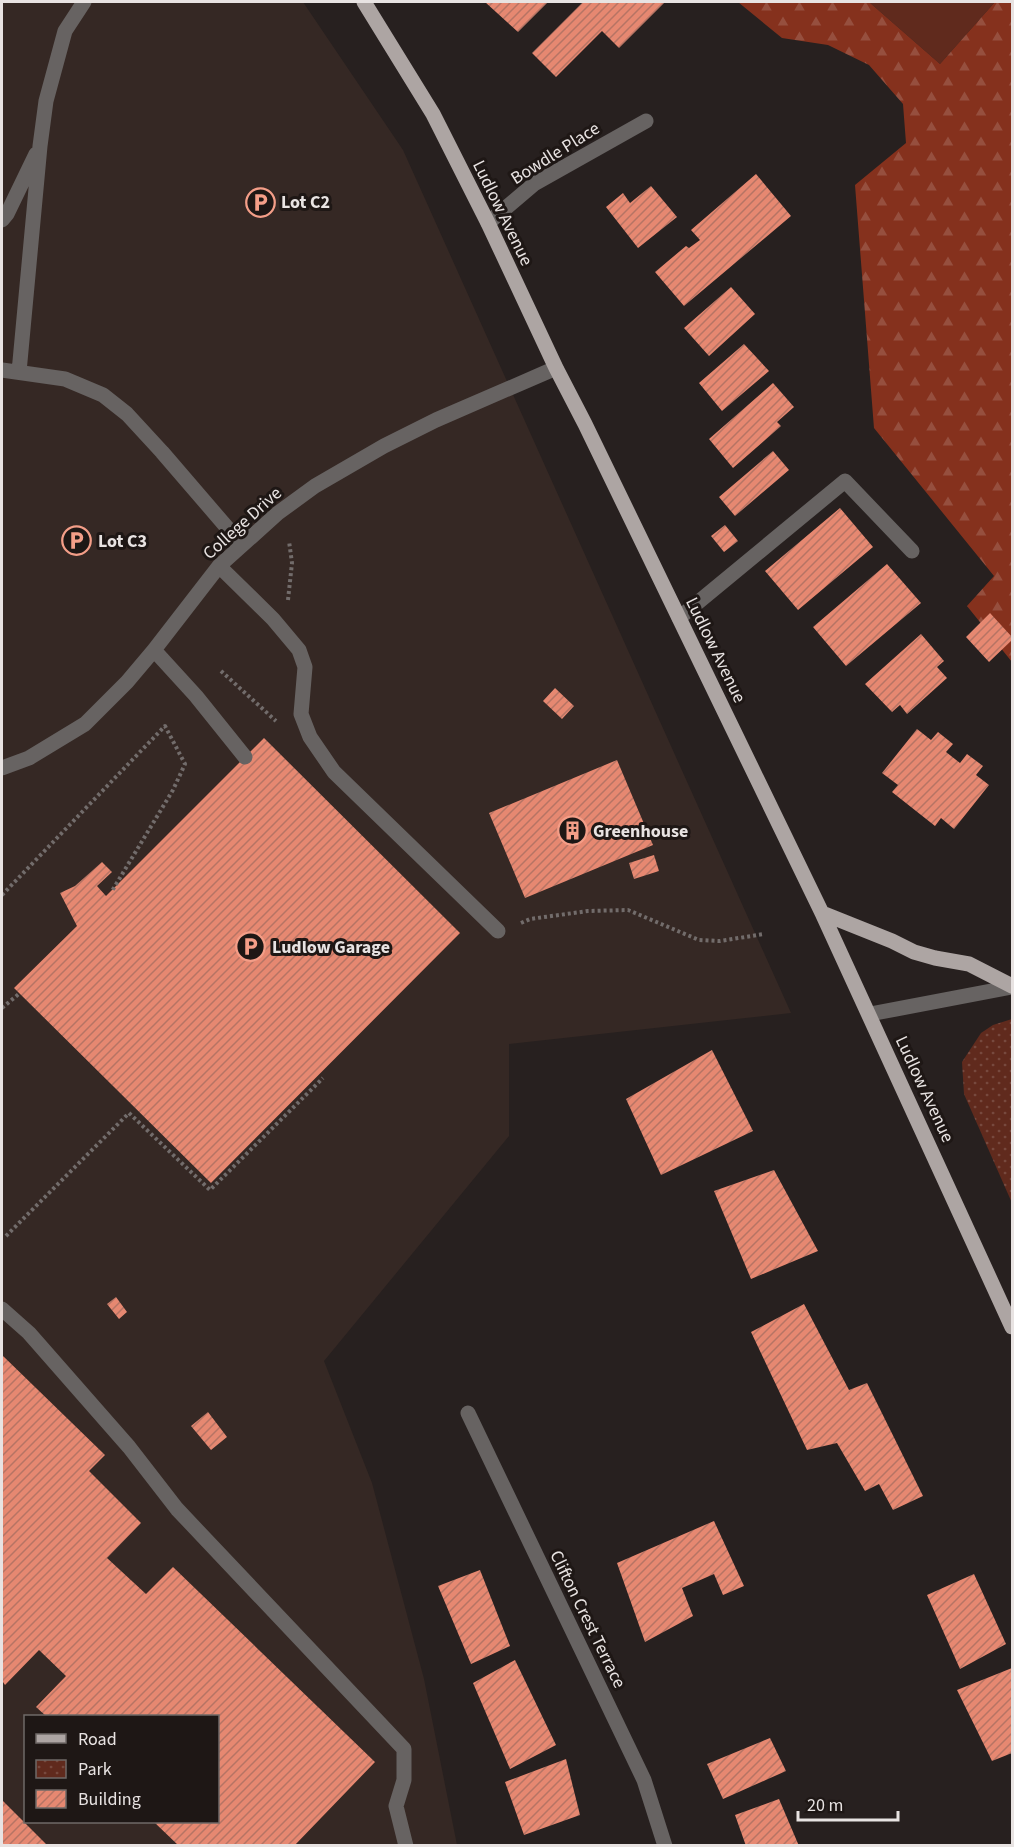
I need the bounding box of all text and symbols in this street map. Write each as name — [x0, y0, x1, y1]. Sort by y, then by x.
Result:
street label: Bowdle Place — [506, 116, 605, 191]
street label: Ludlow Avenue — [466, 156, 539, 270]
parking icon: Lot C2 — [244, 186, 276, 218]
place label: Lot C2 — [281, 190, 330, 215]
street label: College Drive — [197, 481, 287, 566]
parking icon: Lot C3 — [61, 525, 93, 557]
place label: Lot C3 — [98, 529, 147, 554]
street label: Ludlow Avenue — [679, 593, 752, 707]
building icon: Greenhouse — [556, 815, 588, 847]
place label: Greenhouse — [593, 819, 688, 844]
parking icon: Ludlow Garage — [235, 931, 267, 963]
place label: Ludlow Garage — [272, 935, 390, 960]
street label: Ludlow Avenue — [889, 1032, 960, 1147]
street label: Clifton Crest Terrace — [543, 1546, 632, 1692]
legend — [24, 1715, 219, 1823]
text: Road — [78, 1727, 117, 1752]
text: Park — [78, 1757, 112, 1782]
scale bar — [798, 1784, 898, 1822]
text: Building — [78, 1787, 141, 1812]
text: 20 m — [807, 1793, 843, 1818]

